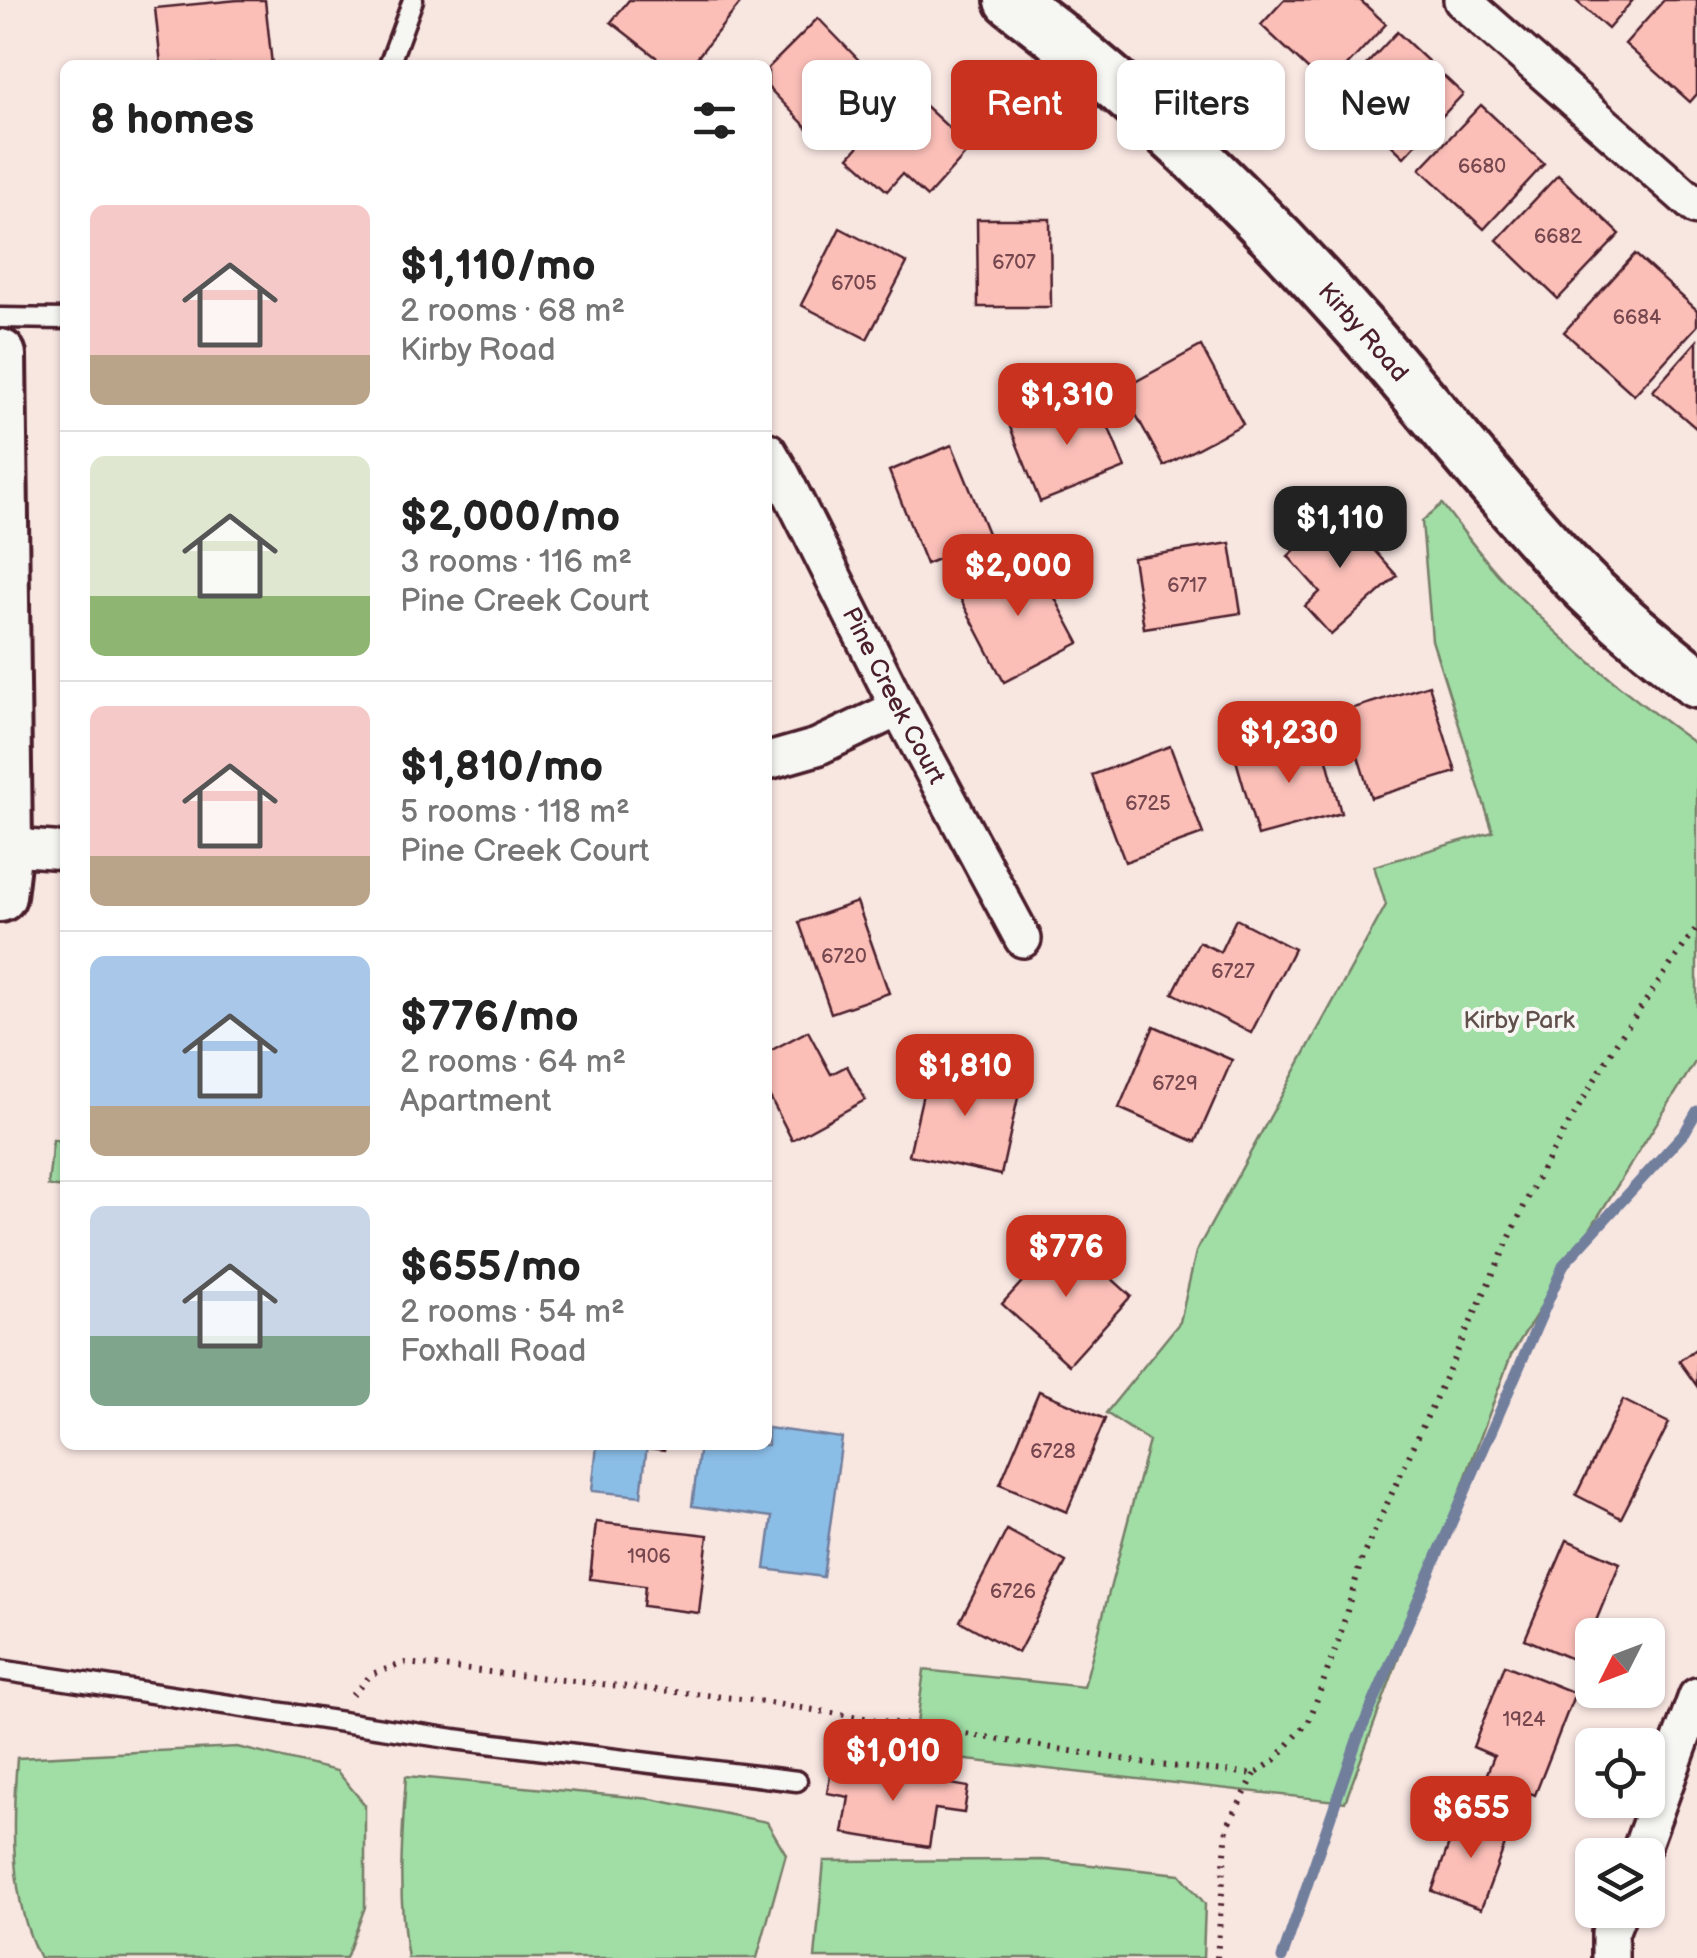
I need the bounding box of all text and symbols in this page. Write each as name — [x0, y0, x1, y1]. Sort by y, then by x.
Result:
chip: Buy — [802, 60, 931, 150]
chip: Rent — [951, 60, 1097, 150]
chip: Filters — [1117, 60, 1285, 150]
chip: New — [1305, 60, 1445, 150]
icon: filters — [687, 93, 742, 148]
text: 8 homes — [90, 95, 254, 146]
house number: 6680 — [1458, 155, 1506, 179]
house number: 6682 — [1534, 225, 1582, 249]
text: $1,110/mo — [400, 241, 596, 292]
icon: home — [170, 245, 290, 365]
house number: 6707 — [992, 251, 1036, 275]
house number: 6705 — [831, 272, 877, 296]
street label: Kirby Road — [1311, 276, 1415, 388]
text: 2 rooms · 68 m² — [400, 292, 625, 331]
house number: 6684 — [1613, 306, 1661, 330]
text: Kirby Road — [400, 331, 556, 370]
pin: $1,310 — [986, 363, 1148, 448]
text: $1,310 — [1020, 376, 1114, 415]
pin: $1,110 — [1259, 486, 1421, 571]
text: $2,000/mo — [400, 492, 620, 543]
icon: home — [170, 496, 290, 616]
text: $1,110 — [1296, 499, 1384, 538]
pin: $2,000 — [937, 534, 1099, 619]
text: 3 rooms · 116 m² — [400, 543, 632, 582]
text: $2,000 — [964, 547, 1072, 586]
house number: 6717 — [1167, 574, 1207, 598]
text: Pine Creek Court — [400, 582, 649, 621]
street label: Pine Creek Court — [835, 602, 953, 790]
pin: $1,230 — [1208, 701, 1370, 786]
text: $1,230 — [1240, 714, 1338, 753]
text: $1,810/mo — [400, 742, 603, 793]
icon: home — [170, 746, 290, 866]
house number: 6725 — [1125, 792, 1171, 816]
text: 5 rooms · 118 m² — [400, 793, 630, 832]
text: Pine Creek Court — [400, 832, 649, 871]
house number: 6720 — [821, 945, 867, 969]
house number: 6727 — [1211, 960, 1255, 984]
text: $776/mo — [400, 992, 579, 1043]
icon: home — [170, 996, 290, 1116]
park label: Kirby Park — [1463, 1005, 1575, 1036]
pin: $1,810 — [884, 1034, 1046, 1119]
text: 2 rooms · 64 m² — [400, 1043, 626, 1082]
text: $1,810 — [918, 1047, 1012, 1086]
house number: 6729 — [1152, 1072, 1198, 1096]
text: Apartment — [400, 1082, 551, 1121]
pin: $776 — [1007, 1215, 1125, 1300]
text: $776 — [1028, 1228, 1104, 1267]
text: $655/mo — [400, 1242, 581, 1293]
icon: home — [170, 1246, 290, 1366]
text: 2 rooms · 54 m² — [400, 1293, 625, 1332]
text: Foxhall Road — [400, 1332, 586, 1371]
house number: 6728 — [1030, 1440, 1076, 1464]
house number: 1906 — [627, 1545, 671, 1569]
house number: 6726 — [990, 1580, 1036, 1604]
north arrow — [1575, 1618, 1665, 1708]
map controls — [1575, 1618, 1665, 1928]
house number: 1924 — [1503, 1708, 1546, 1732]
pin: $1,010 — [812, 1719, 974, 1804]
button: locate — [1575, 1728, 1665, 1818]
text: $1,010 — [845, 1732, 941, 1771]
pin: $655 — [1412, 1776, 1530, 1861]
text: $655 — [1432, 1789, 1510, 1828]
button: layers — [1575, 1838, 1665, 1928]

